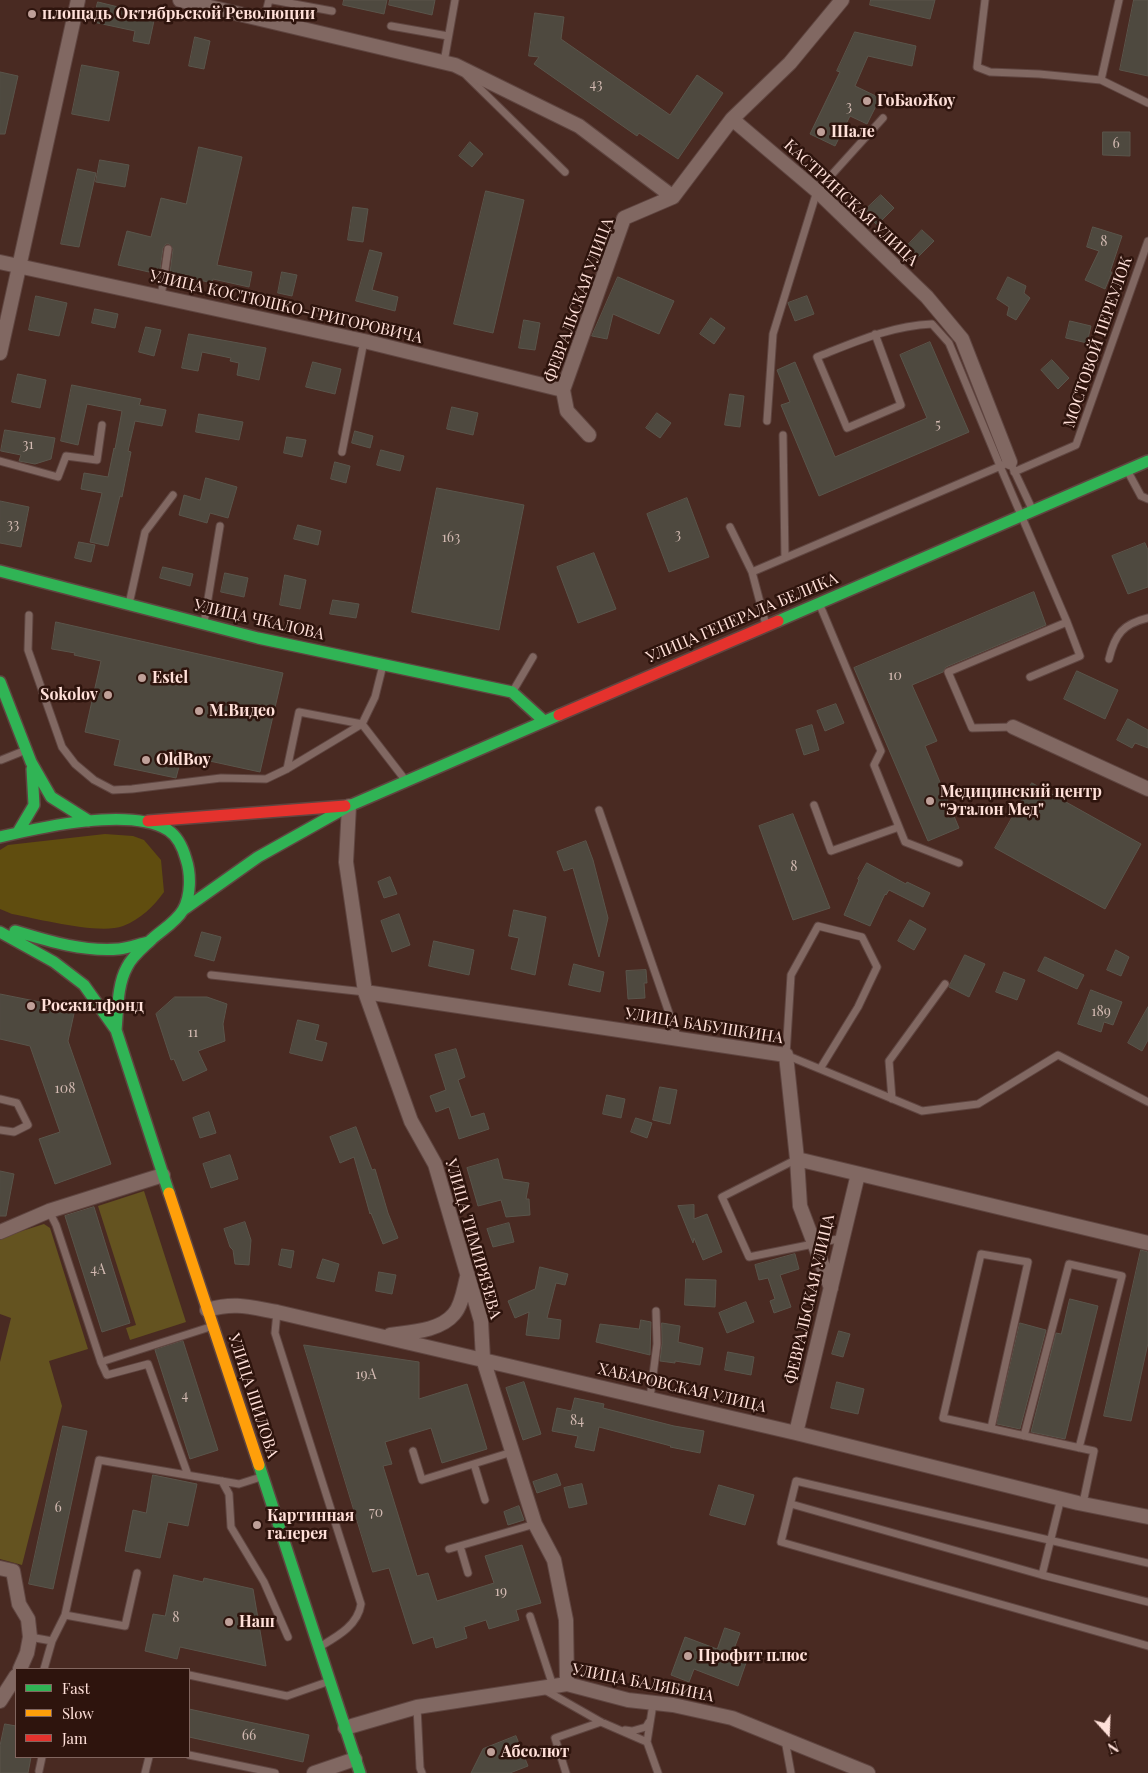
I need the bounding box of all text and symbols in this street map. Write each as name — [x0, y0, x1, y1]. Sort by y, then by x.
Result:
place label: площадь Октябрьской Революции — [42, 4, 315, 24]
marker: площадь Октябрьской Революции — [26, 8, 38, 20]
house number: 43 — [590, 77, 602, 93]
place label: ГоБаоЖоу — [877, 91, 955, 111]
marker: ГоБаоЖоу — [861, 95, 873, 107]
house number: 3 — [846, 99, 852, 115]
place label: Шале — [831, 122, 875, 142]
marker: Шале — [815, 126, 827, 138]
street label: КАСТРИНСКАЯ УЛИЦА — [780, 136, 922, 270]
house number: 6 — [1112, 136, 1120, 152]
street label: ФЕВРАЛЬСКАЯ УЛИЦА — [540, 215, 618, 385]
house number: 8 — [1100, 234, 1108, 250]
street label: МОСТОВОЙ ПЕРЕУЛОК — [1060, 254, 1136, 430]
street label: УЛИЦА КОСТЮШКО-ГРИГОРОВИЧА — [148, 266, 424, 348]
house number: 5 — [935, 417, 941, 433]
house number: 31 — [22, 437, 34, 453]
house number: 33 — [7, 517, 19, 533]
house number: 3 — [675, 527, 681, 543]
house number: 163 — [442, 530, 460, 546]
street label: УЛИЦА ГЕНЕРАЛА БЕЛИКА — [643, 569, 841, 667]
street label: УЛИЦА ЧКАЛОВА — [192, 596, 326, 644]
place label: Estel — [152, 668, 188, 688]
house number: 10 — [888, 668, 902, 684]
marker: Estel — [136, 672, 148, 684]
place label: Sokolov — [40, 685, 98, 705]
marker: Sokolov — [102, 689, 114, 701]
place label: М.Видео — [209, 701, 275, 721]
marker: М.Видео — [193, 705, 205, 717]
place label: OldBoy — [156, 750, 211, 770]
marker: OldBoy — [140, 754, 152, 766]
place label: Медицинский центр "Эталон Мед" — [940, 782, 1102, 820]
marker: Медицинский центр "Эталон Мед" — [924, 795, 936, 807]
house number: 8 — [790, 859, 798, 875]
place label: Росжилфонд — [41, 996, 144, 1016]
marker: Росжилфонд — [25, 1000, 37, 1012]
street label: УЛИЦА БАБУШКИНА — [624, 1004, 784, 1048]
house number: 189 — [1091, 1004, 1111, 1020]
house number: 11 — [188, 1025, 198, 1041]
house number: 108 — [55, 1081, 75, 1097]
street label: УЛИЦА ТИМИРЯЗЕВА — [441, 1157, 505, 1321]
street label: ФЕВРАЛЬСКАЯ УЛИЦА — [781, 1212, 839, 1386]
house number: 4А — [90, 1262, 106, 1278]
street label: УЛИЦА ШИЛОВА — [224, 1331, 282, 1461]
street label: ХАБАРОВСКАЯ УЛИЦА — [596, 1359, 768, 1417]
house number: 19А — [355, 1367, 377, 1383]
house number: 4 — [182, 1388, 188, 1404]
house number: 84 — [570, 1413, 584, 1429]
house number: 6 — [54, 1500, 62, 1516]
house number: 70 — [369, 1505, 383, 1521]
place label: Картинная галерея — [267, 1506, 354, 1544]
marker: Картинная галерея — [251, 1519, 263, 1531]
house number: 19 — [495, 1584, 507, 1600]
house number: 8 — [172, 1610, 180, 1626]
place label: Наш — [239, 1612, 275, 1632]
marker: Наш — [223, 1616, 235, 1628]
place label: Профит плюс — [698, 1646, 807, 1666]
marker: Профит плюс — [682, 1650, 694, 1662]
street label: УЛИЦА БАЛЯБИНА — [570, 1660, 716, 1706]
legend — [15, 1668, 190, 1758]
text: Fast — [62, 1678, 90, 1698]
text: Slow — [62, 1703, 94, 1723]
north arrow — [1083, 1708, 1133, 1758]
text: Jam — [62, 1728, 87, 1748]
house number: 66 — [242, 1728, 256, 1744]
text: N — [1105, 1737, 1121, 1758]
place label: Абсолют — [501, 1742, 569, 1762]
marker: Абсолют — [485, 1746, 497, 1758]

